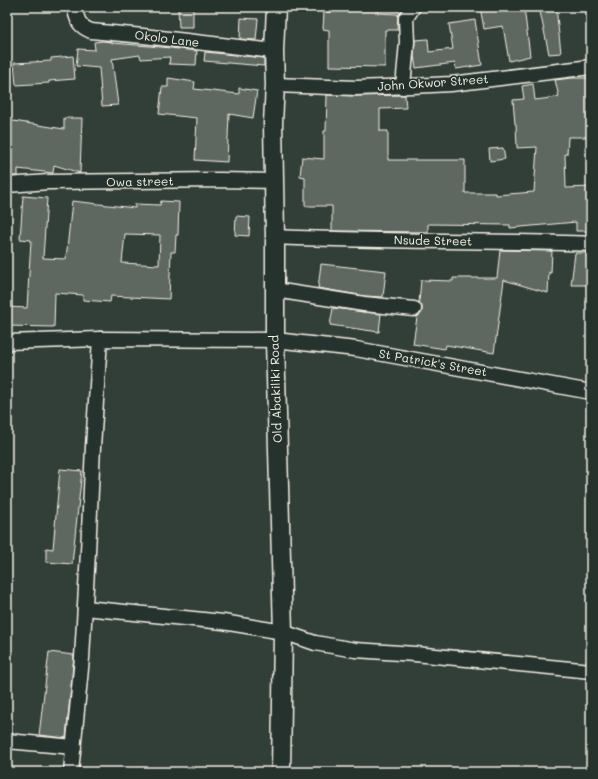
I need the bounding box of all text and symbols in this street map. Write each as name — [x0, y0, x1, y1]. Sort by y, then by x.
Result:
street label: Okolo Lane — [134, 26, 200, 50]
street label: John Okwor Street — [377, 70, 489, 94]
street label: Owa street — [106, 172, 174, 190]
street label: Nsude Street — [394, 231, 472, 249]
street label: Old Abakiliki Road — [265, 334, 285, 443]
street label: St Patrick's Street — [378, 345, 489, 379]

